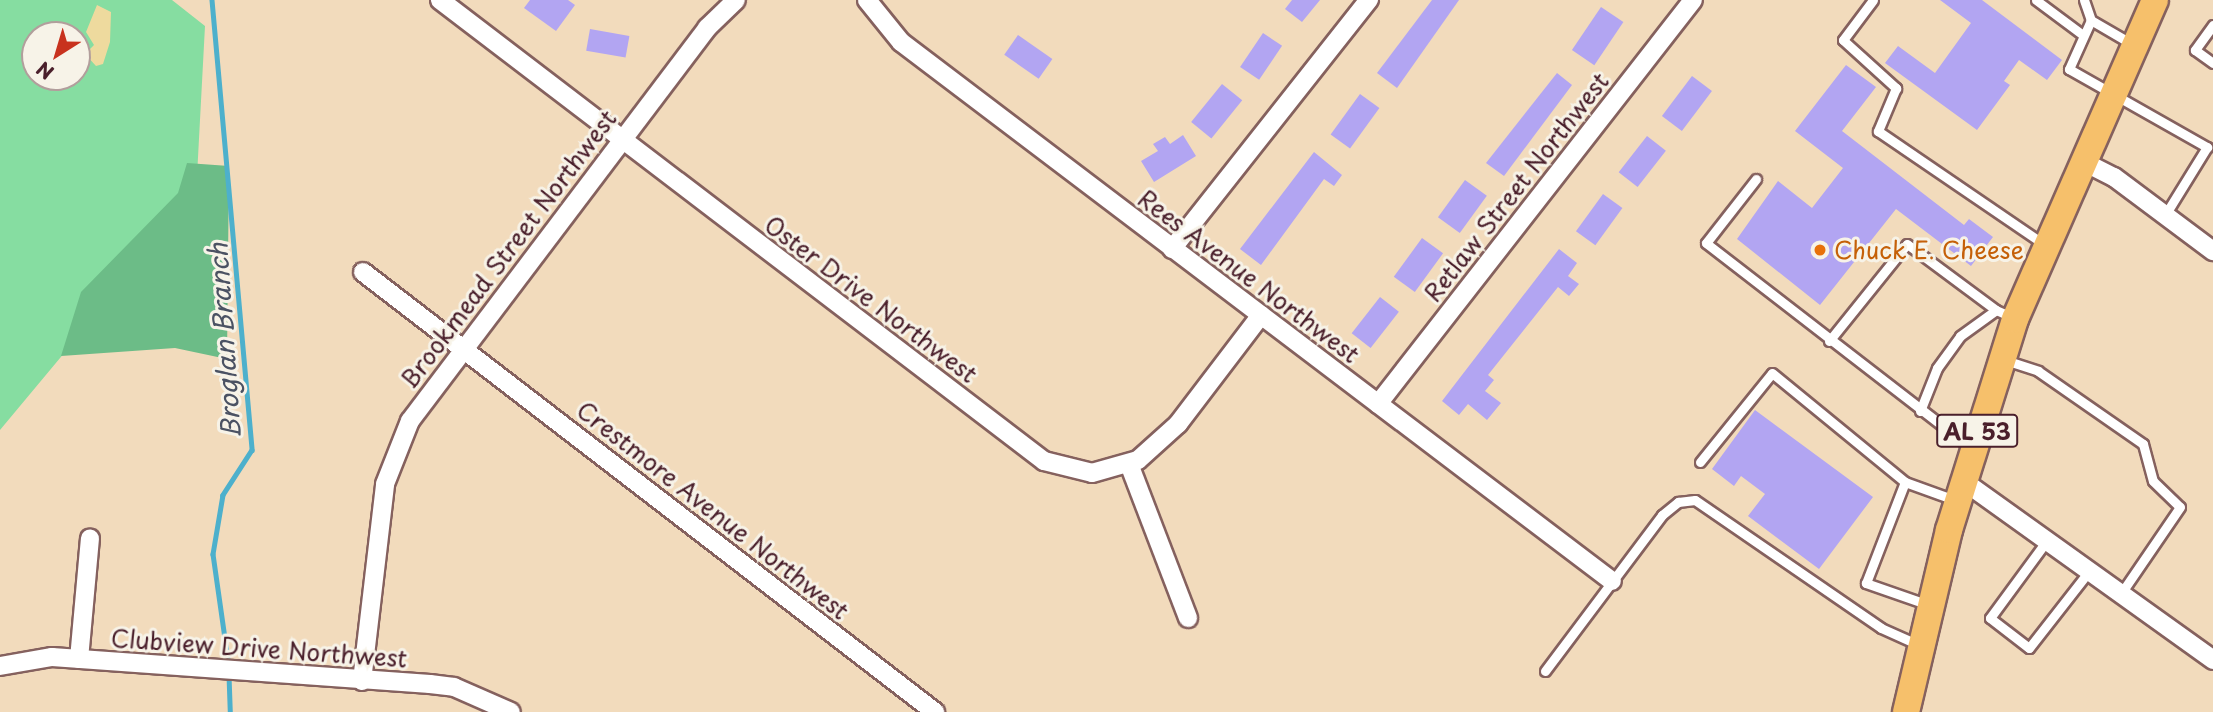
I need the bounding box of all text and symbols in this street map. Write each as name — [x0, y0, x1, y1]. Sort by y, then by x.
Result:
north arrow — [21, 21, 91, 91]
text: N — [30, 55, 59, 87]
street label: Retlaw Street Northwest — [1417, 66, 1615, 308]
street label: Brookmead Street Northwest — [394, 105, 622, 393]
street label: Rees Avenue Northwest — [1133, 183, 1365, 369]
street label: Oster Drive Northwest — [759, 209, 983, 389]
place label: Chuck E. Cheese — [1834, 236, 2025, 264]
water label: Broglan Branch — [202, 242, 246, 440]
marker: Chuck E. Cheese — [1812, 242, 1828, 258]
street label: Crestmore Avenue Northwest — [571, 395, 855, 625]
road number: AL 53 — [1935, 412, 2019, 450]
street label: Clubview Drive Northwest — [109, 623, 409, 673]

